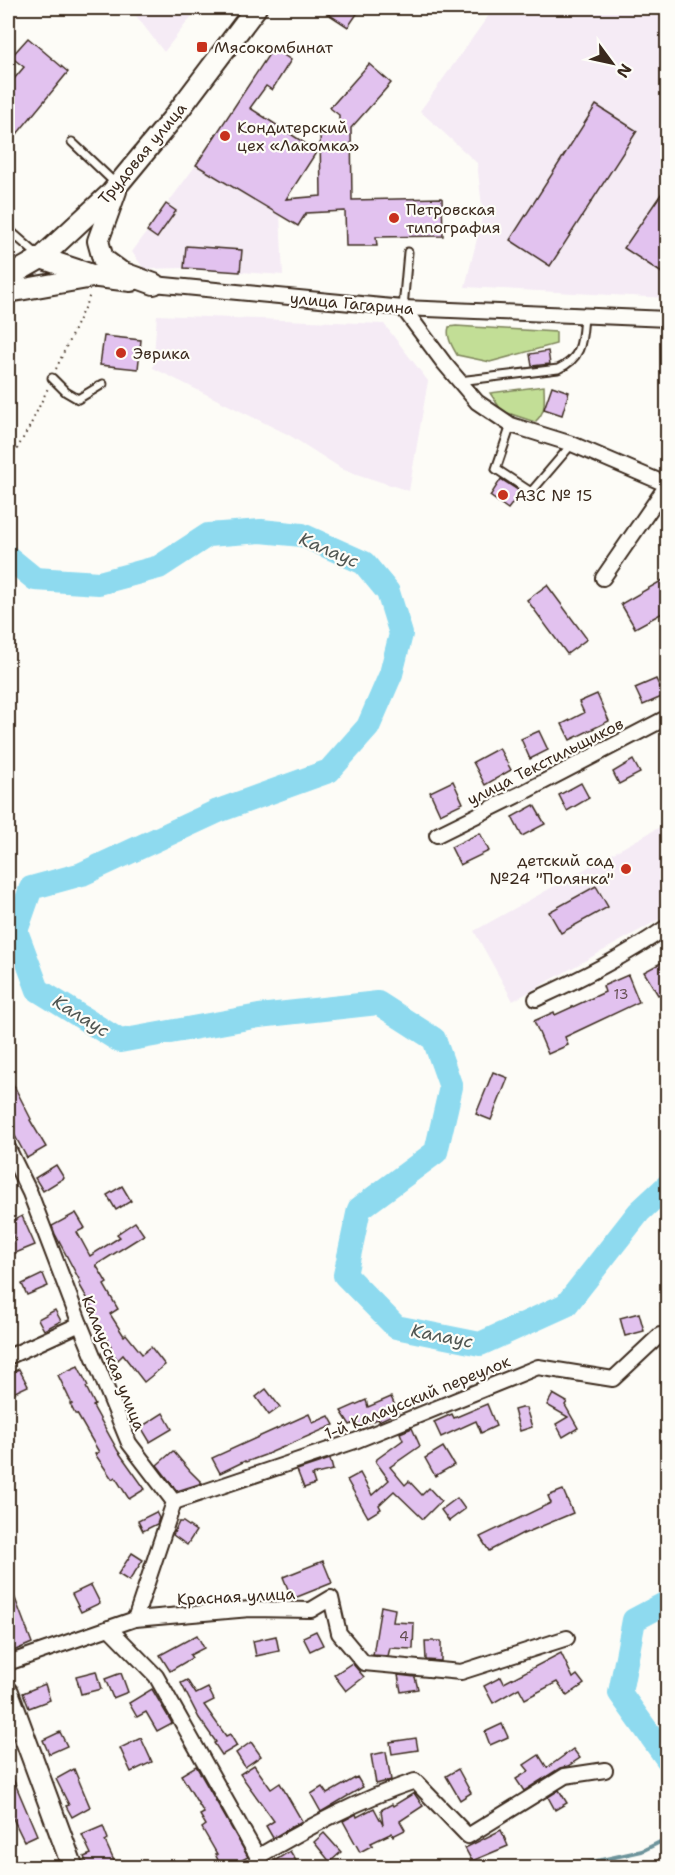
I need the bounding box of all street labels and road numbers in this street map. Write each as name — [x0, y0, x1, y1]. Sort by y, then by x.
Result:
street label: Трудовая улица — [94, 98, 191, 209]
street label: улица Гагарина — [289, 288, 415, 319]
street label: улица Текстильщиков — [463, 713, 627, 810]
street label: Калаусская улица — [77, 1293, 150, 1434]
street label: 1-й Калаусский переулок — [321, 1350, 514, 1444]
street label: Красная улица — [176, 1583, 296, 1610]

